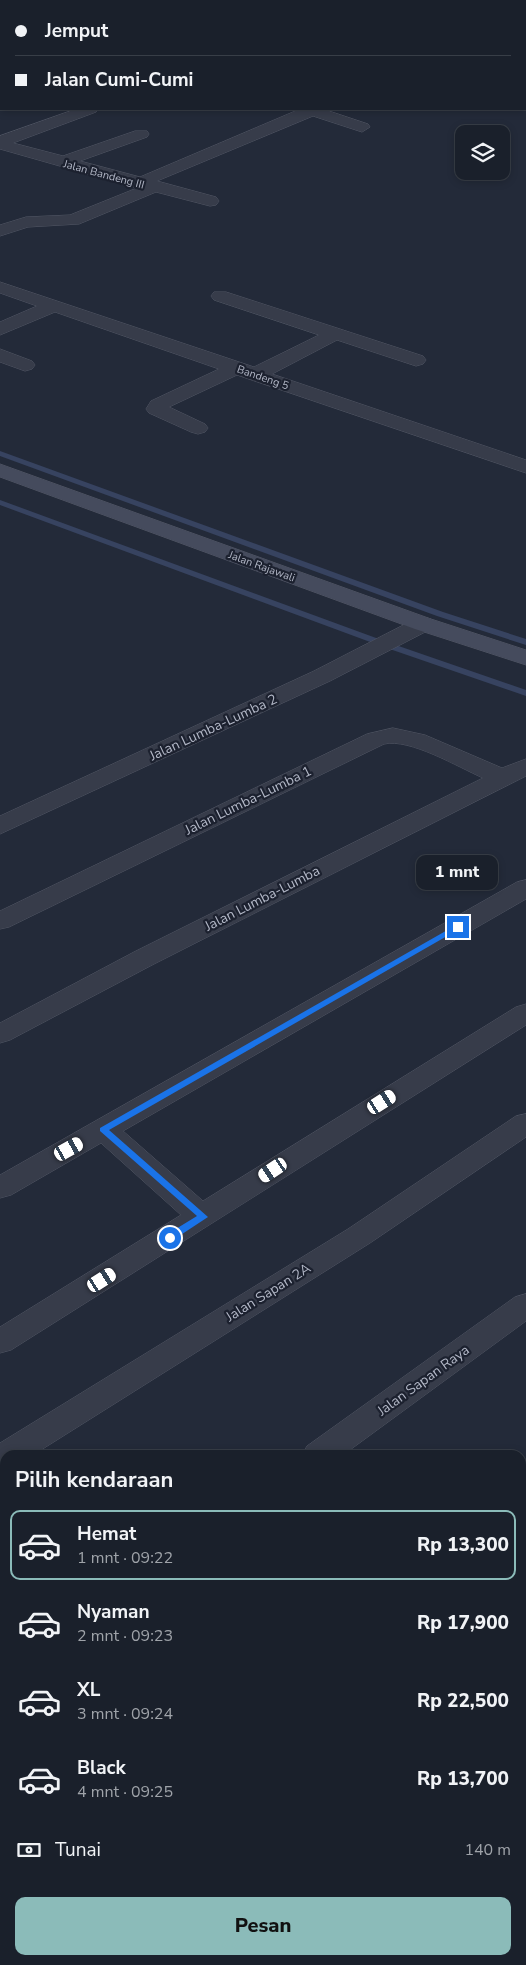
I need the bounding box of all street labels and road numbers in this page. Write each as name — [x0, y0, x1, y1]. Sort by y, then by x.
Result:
street label: Jalan Bandeng III — [61, 156, 146, 193]
street label: Bandeng 5 — [235, 362, 291, 393]
street label: Jalan Rajawali — [225, 547, 297, 585]
street label: Jalan Lumba-Lumba 2 — [145, 690, 280, 766]
street label: Jalan Lumba-Lumba 1 — [181, 761, 315, 840]
street label: Jalan Lumba-Lumba — [201, 861, 323, 936]
street label: Jalan Sapan 2A — [221, 1259, 314, 1327]
street label: Jalan Sapan Raya — [373, 1341, 473, 1421]

